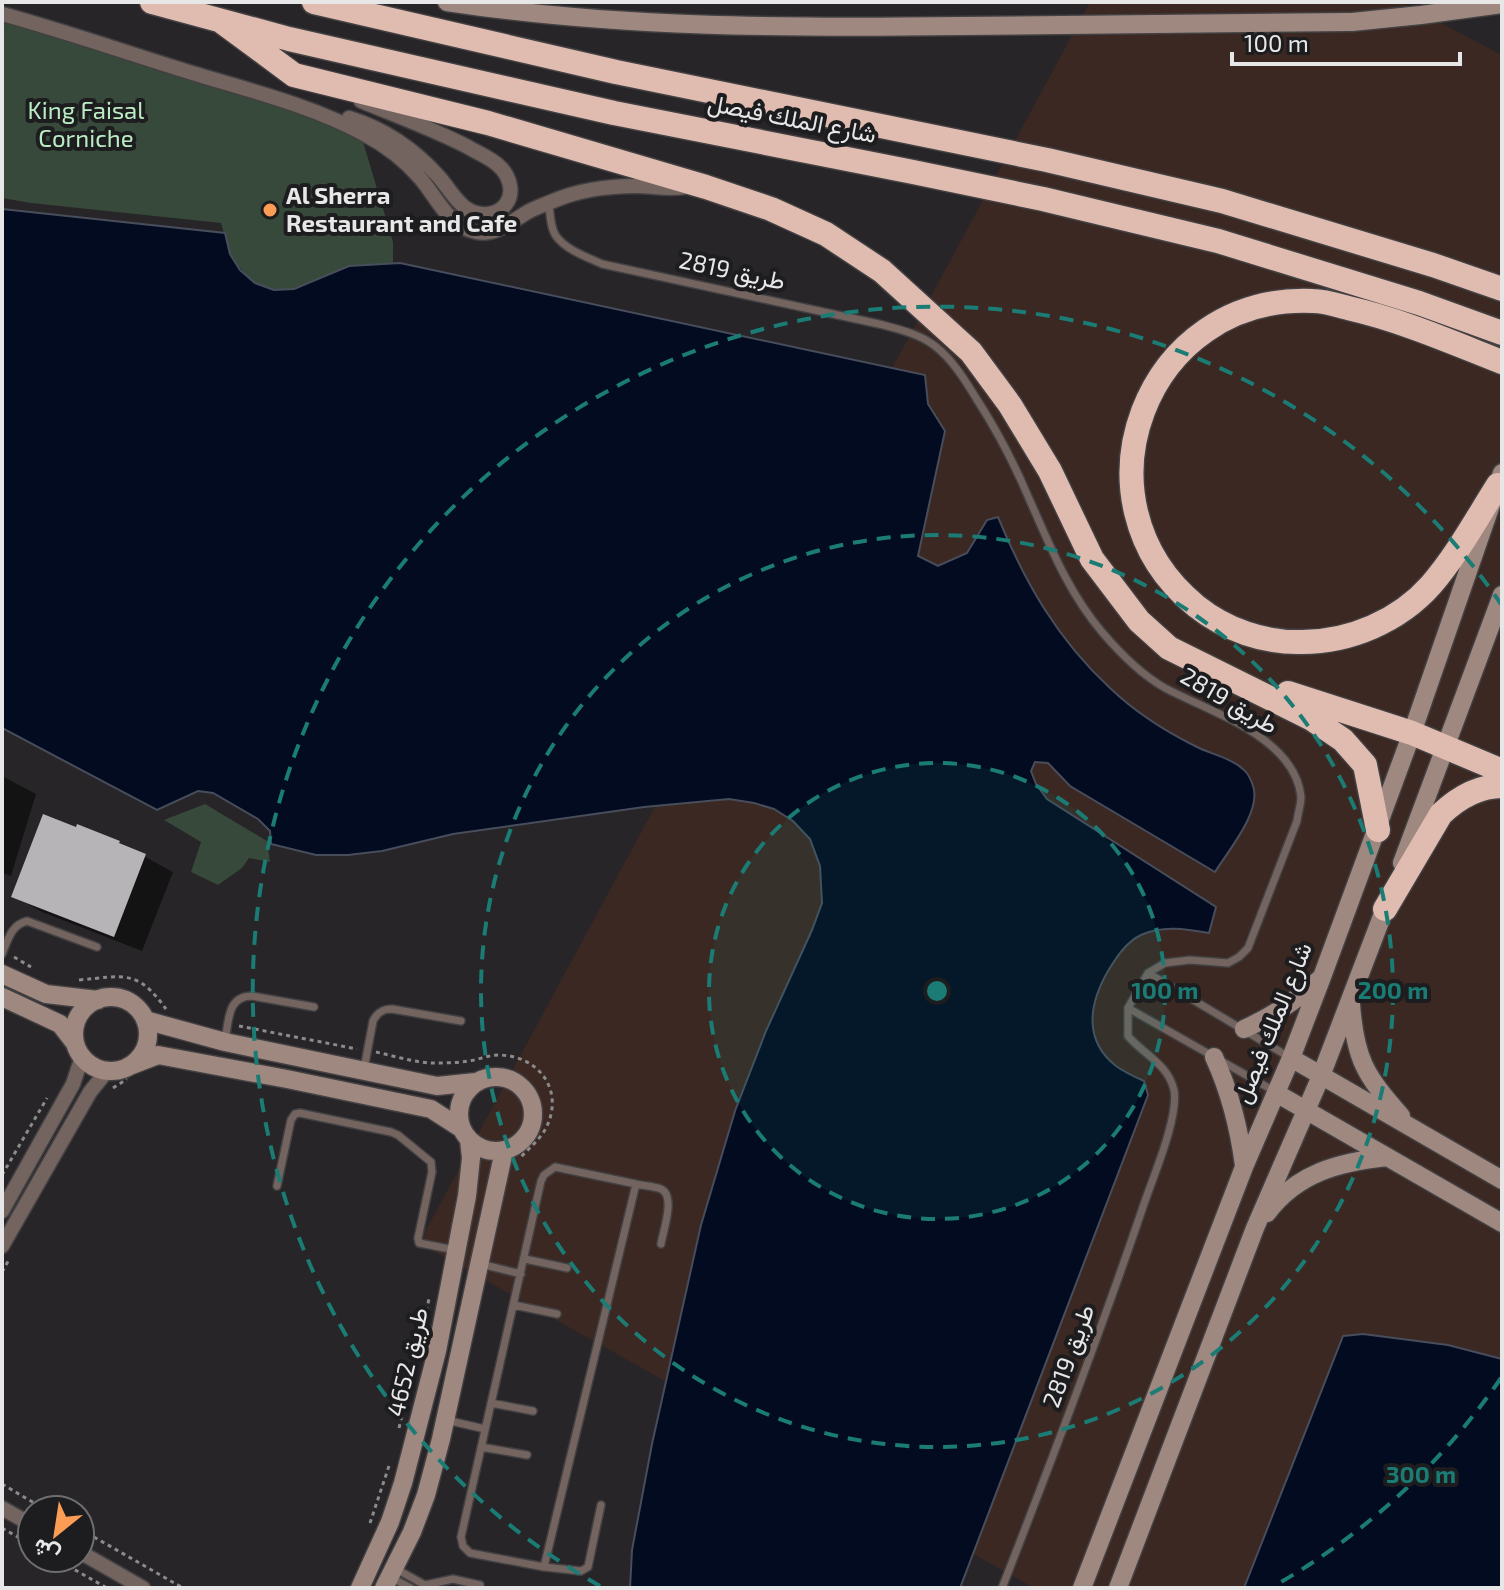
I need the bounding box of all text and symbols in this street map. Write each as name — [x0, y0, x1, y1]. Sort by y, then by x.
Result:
scale bar — [1232, 16, 1460, 66]
text: 100 m — [1244, 28, 1309, 57]
street label: شارع الملك فيصل — [705, 87, 879, 151]
park label: King Faisal Corniche — [28, 95, 144, 152]
place label: Al Sherra Restaurant and Cafe — [286, 180, 517, 237]
marker: Al Sherra Restaurant and Cafe — [261, 201, 279, 219]
street label: طريق 2819 — [676, 244, 788, 297]
street label: طريق 2819 — [1175, 660, 1284, 741]
street label: شارع الملك فيصل — [1226, 938, 1320, 1108]
text: 100 m — [1132, 975, 1198, 1004]
text: 200 m — [1358, 975, 1428, 1004]
centre of rings — [923, 977, 951, 1005]
street label: طريق 2819 — [1036, 1300, 1101, 1412]
street label: طريق 4652 — [380, 1304, 435, 1419]
text: 300 m — [1386, 1459, 1456, 1488]
north arrow — [16, 1494, 96, 1574]
text: ش — [28, 1533, 64, 1570]

